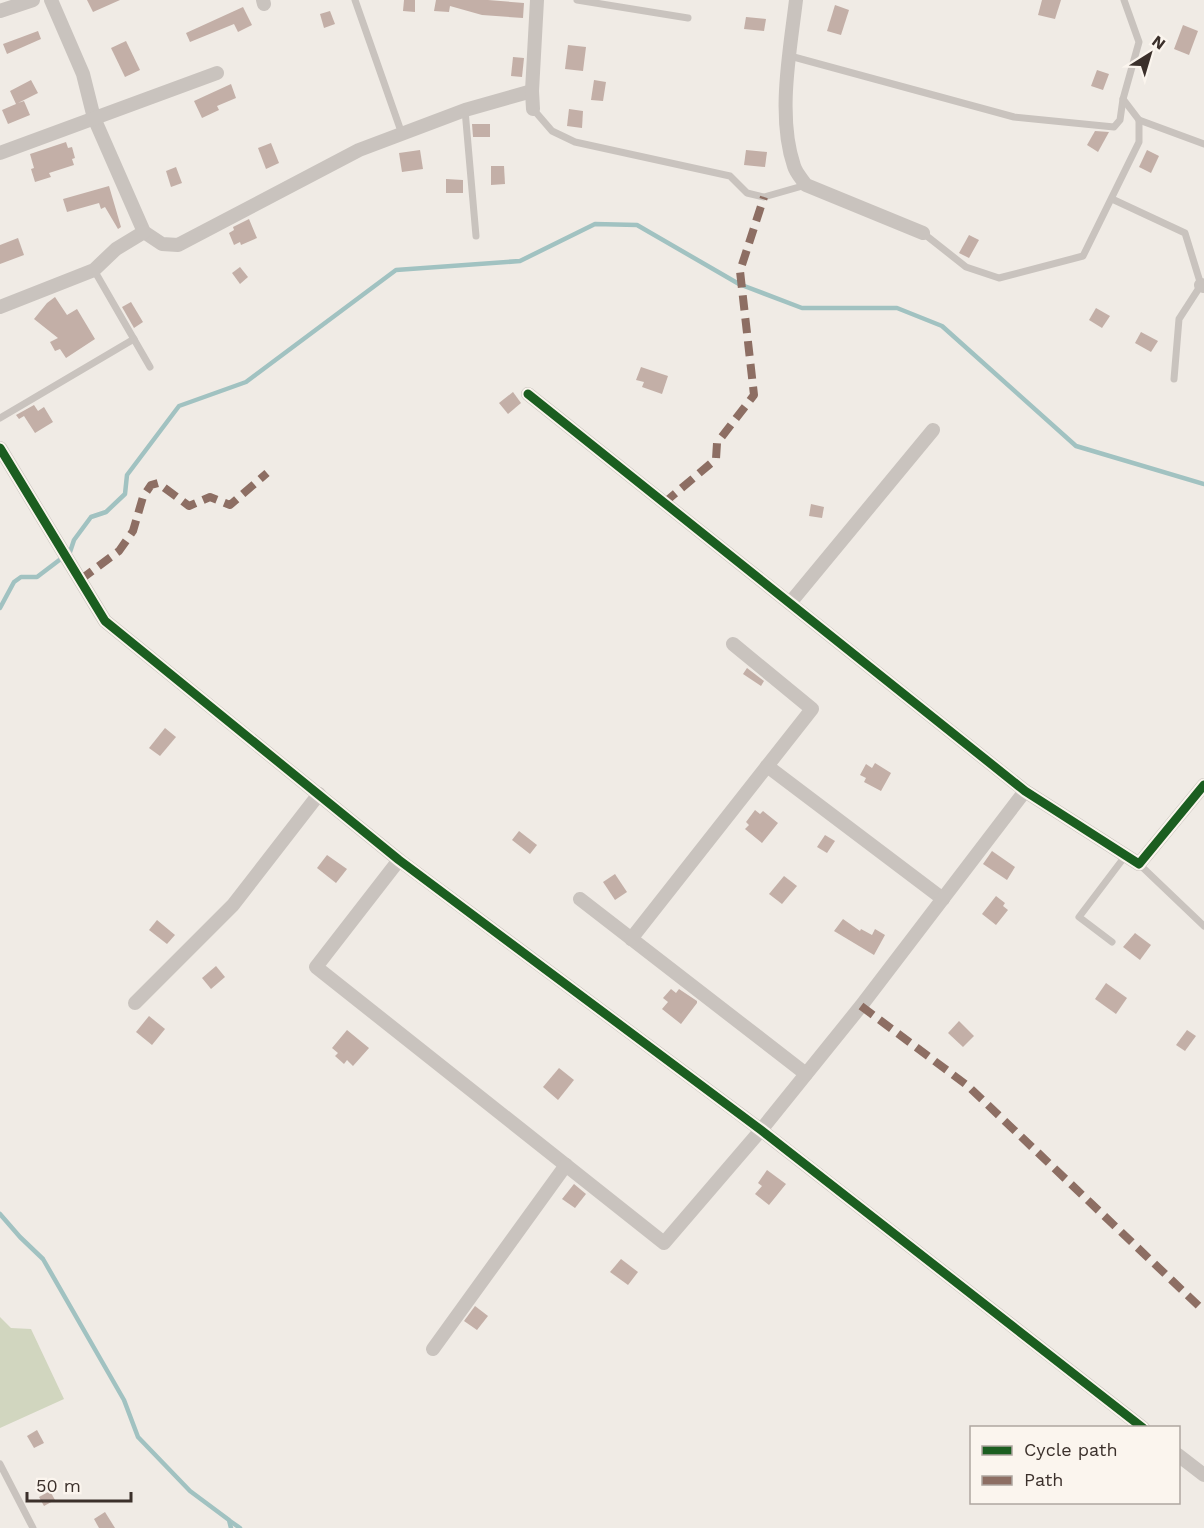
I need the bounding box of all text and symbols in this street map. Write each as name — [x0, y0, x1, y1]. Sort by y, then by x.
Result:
north arrow — [1120, 24, 1180, 84]
text: N — [1148, 31, 1169, 54]
legend — [970, 1426, 1180, 1504]
text: Cycle path — [1024, 1439, 1118, 1460]
scale bar — [27, 1465, 130, 1503]
text: Path — [1024, 1469, 1064, 1490]
text: 50 m — [36, 1475, 81, 1496]

